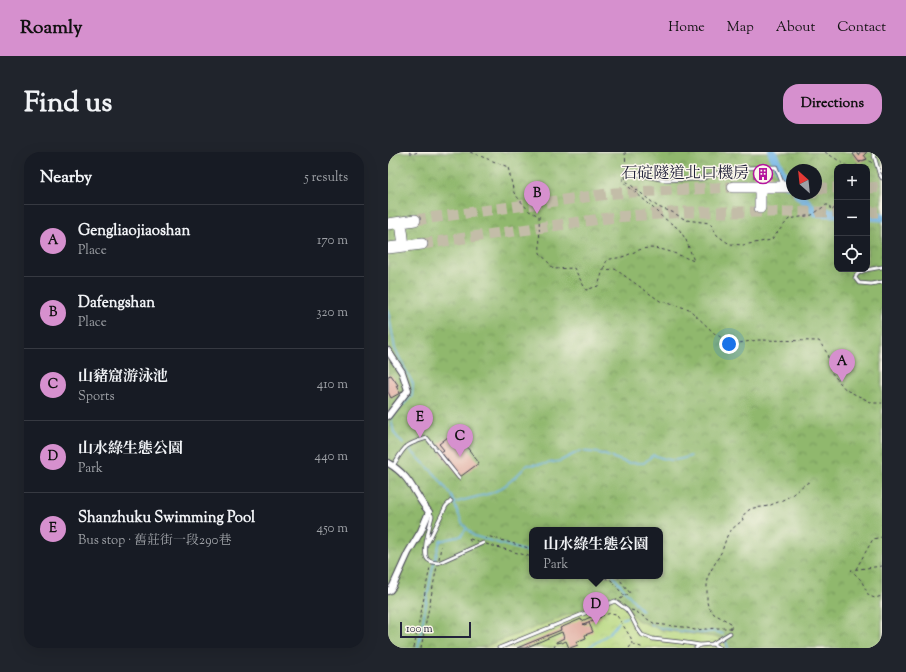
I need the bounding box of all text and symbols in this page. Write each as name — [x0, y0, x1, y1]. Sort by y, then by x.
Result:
text: Roamly — [20, 15, 83, 42]
text: Home — [668, 18, 705, 38]
text: Map — [727, 18, 754, 38]
text: About — [776, 18, 815, 38]
text: Contact — [837, 18, 886, 38]
text: Find us — [24, 84, 112, 124]
button: Directions — [783, 84, 882, 124]
place label: 石碇隧道北口機房 — [621, 163, 749, 186]
building icon: 石碇隧道北口機房 — [752, 163, 774, 185]
north arrow — [786, 164, 822, 200]
map controls — [834, 164, 870, 272]
button: + — [834, 164, 870, 200]
text: Nearby — [40, 166, 92, 190]
text: 5 results — [304, 169, 348, 187]
pin: B — [524, 181, 550, 214]
button: − — [834, 200, 870, 236]
text: Gengliaojiaoshan — [78, 221, 190, 242]
text: A — [48, 232, 58, 250]
text: 170 m — [317, 232, 348, 250]
button: locate — [834, 236, 870, 272]
text: Place — [78, 242, 107, 260]
text: Dafengshan — [78, 293, 155, 314]
text: B — [49, 304, 57, 322]
text: 320 m — [316, 304, 348, 322]
text: Place — [78, 314, 107, 332]
your location — [719, 334, 739, 354]
pin: A — [829, 349, 855, 382]
text: 山豬窟游泳池 — [78, 367, 168, 388]
text: C — [48, 376, 58, 394]
text: 410 m — [317, 376, 348, 394]
text: Sports — [78, 388, 115, 406]
pin: E — [407, 405, 433, 438]
pin: C — [447, 424, 473, 457]
text: 山水綠生態公園 — [78, 439, 183, 460]
text: D — [48, 448, 58, 466]
text: 440 m — [315, 448, 348, 466]
text: Park — [78, 460, 103, 478]
text: Shanzhuku Swimming Pool — [78, 508, 255, 529]
text: E — [49, 520, 57, 538]
text: 450 m — [317, 520, 348, 538]
popup — [529, 527, 663, 579]
text: Bus stop · 舊莊街一段290巷 — [78, 532, 231, 550]
text: 山水綠生態公園 — [543, 535, 649, 556]
text: Park — [543, 556, 568, 574]
pin: D — [583, 592, 609, 625]
scale bar — [400, 620, 471, 639]
text: 100 m — [406, 621, 433, 637]

